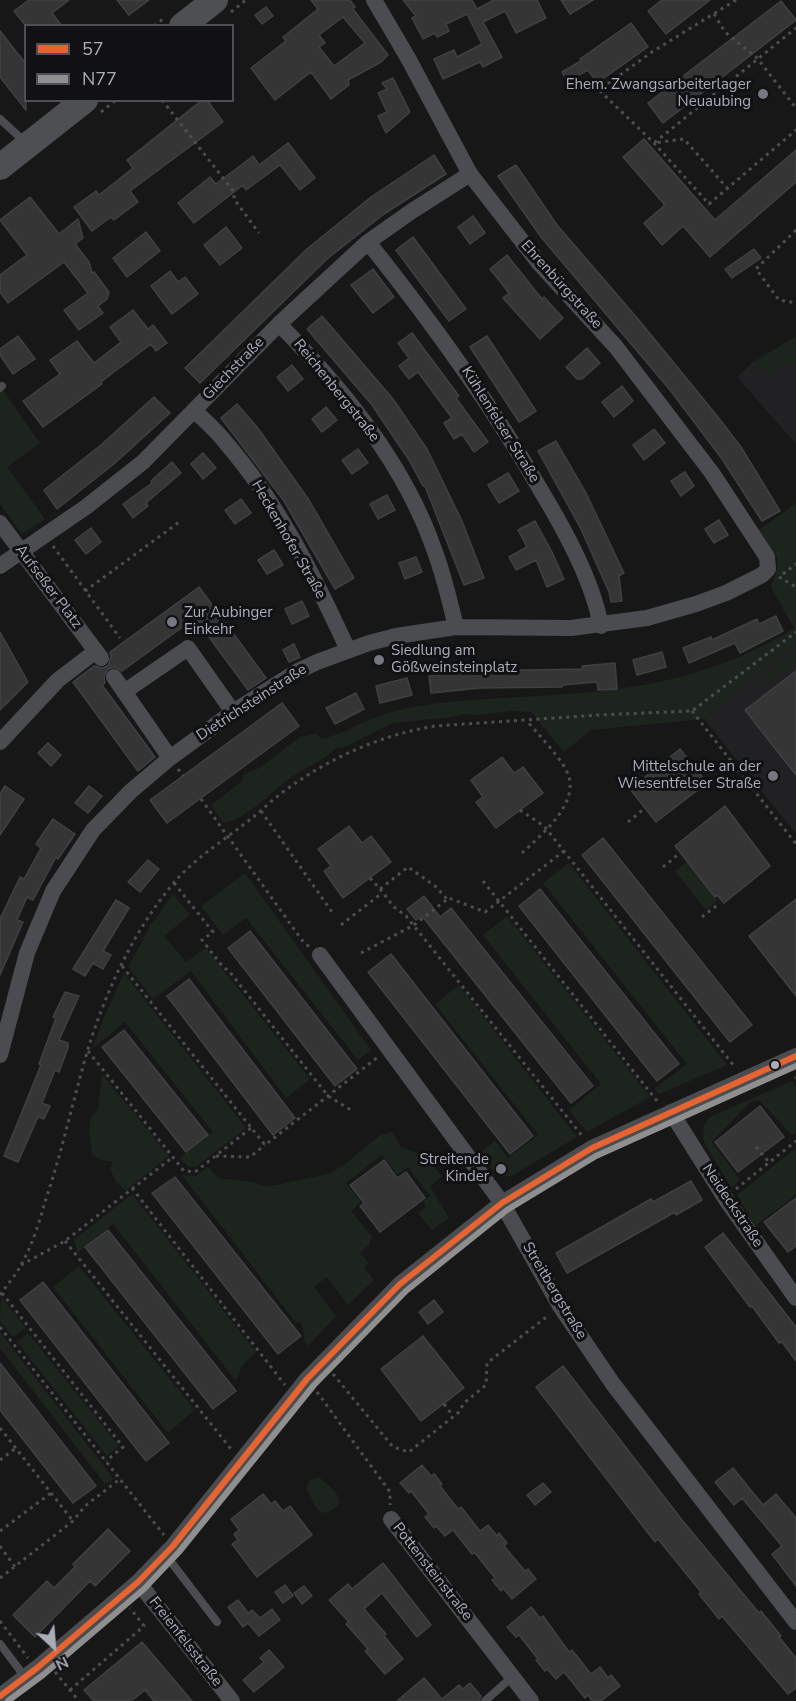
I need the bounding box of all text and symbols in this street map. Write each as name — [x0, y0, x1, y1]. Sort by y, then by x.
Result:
legend — [24, 24, 234, 102]
text: 57 — [82, 37, 104, 61]
text: N77 — [82, 67, 117, 91]
place label: Ehem. Zwangsarbeiterlager Neuaubing — [566, 76, 751, 111]
marker: Ehem. Zwangsarbeiterlager Neuaubing — [756, 87, 770, 101]
street label: Ehrenbürgstraße — [516, 237, 606, 333]
street label: Giechstraße — [200, 334, 268, 404]
street label: Reichenbergstraße — [289, 336, 383, 446]
street label: Kühlenfelser Straße — [457, 364, 543, 486]
street label: Heckenhofer Straße — [247, 478, 329, 602]
street label: Aufseßer Platz — [11, 542, 85, 632]
place label: Zur Aubinger Einkehr — [184, 604, 273, 639]
marker: Zur Aubinger Einkehr — [165, 615, 179, 629]
place label: Siedlung am Gößweinsteinplatz — [391, 642, 517, 677]
marker: Siedlung am Gößweinsteinplatz — [372, 653, 386, 667]
street label: Dietrichsteinstraße — [194, 661, 310, 745]
place label: Mittelschule an der Wiesentfelser Straße — [618, 758, 761, 793]
marker: Mittelschule an der Wiesentfelser Straße — [766, 769, 780, 783]
unlabelled marker — [769, 1059, 781, 1071]
place label: Streitende Kinder — [419, 1151, 489, 1186]
street label: Neideckstraße — [698, 1161, 766, 1251]
marker: Streitende Kinder — [494, 1162, 508, 1176]
street label: Streitbergstraße — [518, 1239, 590, 1343]
street label: Pottensteinstraße — [388, 1519, 476, 1625]
street label: Freienfelsstraße — [145, 1594, 225, 1690]
north arrow — [24, 1617, 84, 1677]
text: N — [52, 1651, 72, 1676]

